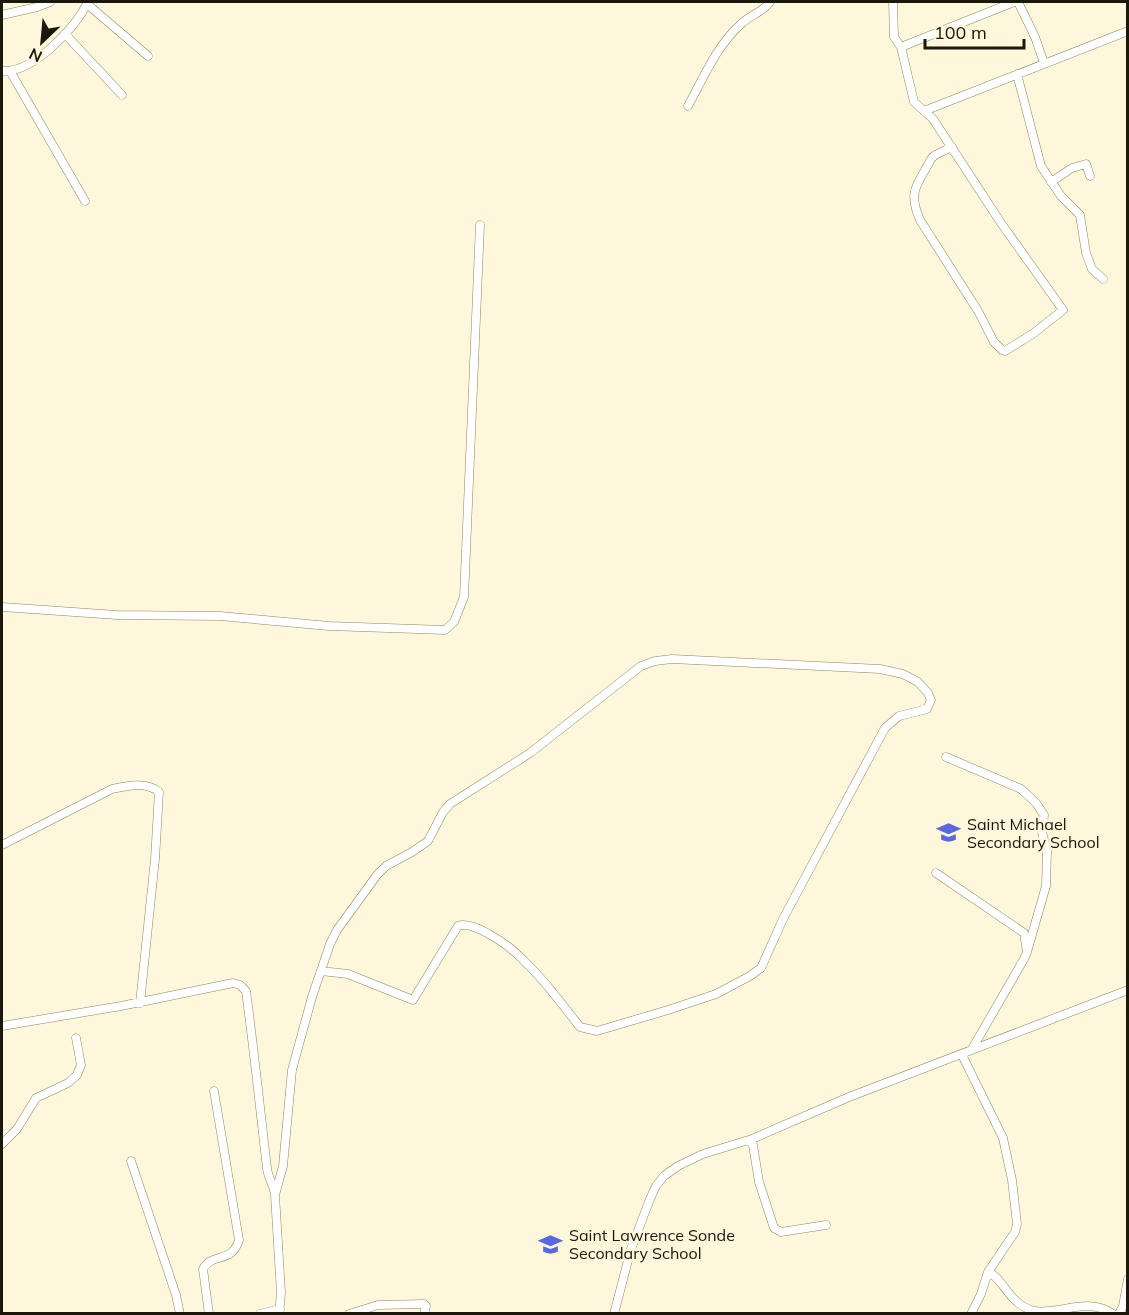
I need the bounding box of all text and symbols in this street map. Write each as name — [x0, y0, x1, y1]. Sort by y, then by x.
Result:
north arrow — [12, 12, 72, 72]
scale bar — [925, 12, 1024, 50]
text: 100 m — [934, 21, 987, 44]
text: N — [26, 44, 45, 67]
place label: Saint Michael Secondary School — [967, 814, 1099, 852]
school or university icon: Saint Michael Secondary School — [936, 820, 962, 846]
place label: Saint Lawrence Sonde Secondary School — [569, 1225, 735, 1263]
school or university icon: Saint Lawrence Sonde Secondary School — [538, 1231, 564, 1257]

